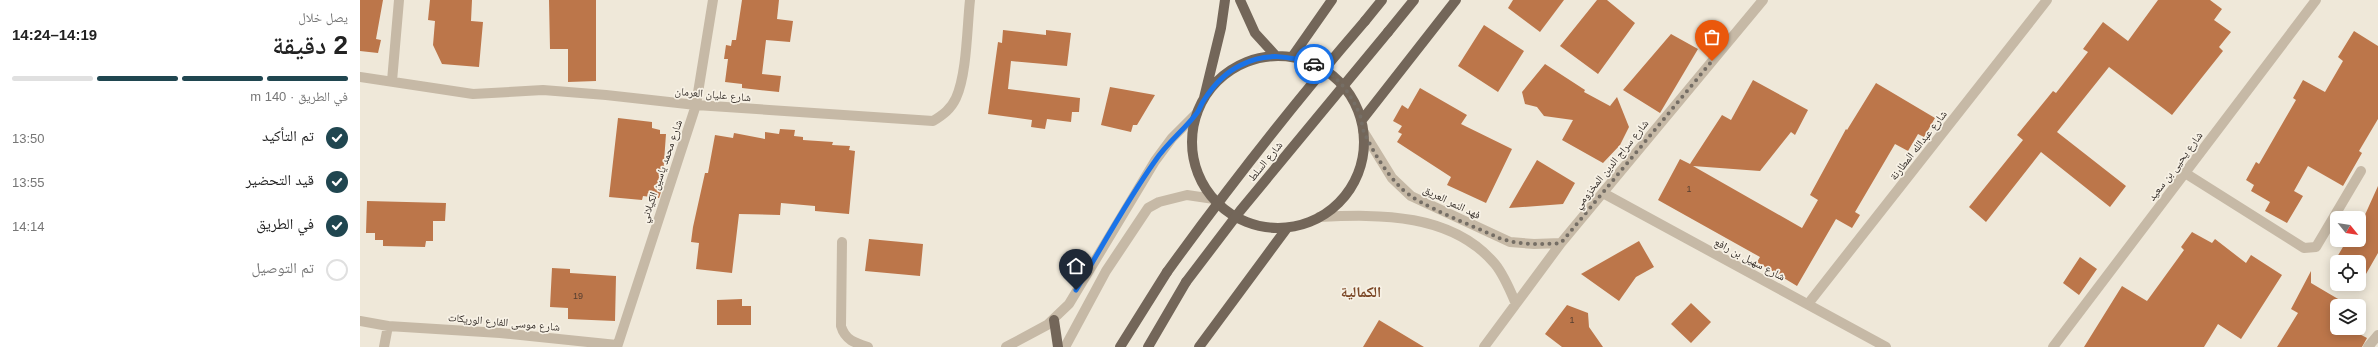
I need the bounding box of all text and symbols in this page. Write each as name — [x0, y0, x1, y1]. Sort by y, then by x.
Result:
text: يصل خلال — [298, 10, 348, 25]
pin — [1695, 20, 1729, 61]
text: 14:19–14:24 — [12, 26, 97, 43]
icon: bag — [1701, 26, 1723, 48]
text: 2 دقيقة — [272, 30, 348, 60]
courier — [1294, 44, 1334, 84]
icon: car — [1303, 53, 1325, 75]
street label: شارع عليان العرمان — [674, 85, 752, 104]
text: في الطريق · 140 m — [250, 89, 348, 104]
street label: شارع عبدالله المطارنة — [1887, 108, 1950, 183]
street label: شارع سراج الدين المخزومي — [1571, 117, 1653, 213]
street label: شارع محمد ياسين الكيلاني — [638, 118, 687, 225]
text: تم التأكيد — [262, 127, 314, 144]
icon: check — [326, 127, 348, 149]
street label: شارع يحيى بن سعيد — [2145, 129, 2206, 203]
text: 13:50 — [12, 131, 45, 146]
street label: شارع السلط — [1245, 139, 1285, 184]
text: قيد التحضير — [246, 171, 314, 188]
icon: check — [326, 171, 348, 193]
text: 13:55 — [12, 175, 45, 190]
street label: فهد النمر العريق — [1421, 183, 1483, 222]
house number: 1 — [1686, 184, 1692, 194]
north arrow — [2330, 211, 2366, 247]
map controls — [2330, 211, 2366, 335]
text: في الطريق — [256, 215, 314, 232]
icon: check — [326, 215, 348, 237]
text: 14:14 — [12, 219, 45, 234]
street label: شارع سهيل بن رافع — [1712, 235, 1787, 284]
pin — [1059, 249, 1093, 290]
icon: home — [1065, 255, 1087, 277]
button: locate — [2330, 255, 2366, 291]
text: تم التوصيل — [252, 259, 314, 276]
district label: الكمالية — [1341, 283, 1381, 300]
house number: 19 — [573, 291, 583, 301]
button: layers — [2330, 299, 2366, 335]
street label: شارع موسى الفارع الوريكات — [447, 311, 560, 334]
house number: 1 — [1569, 315, 1575, 325]

